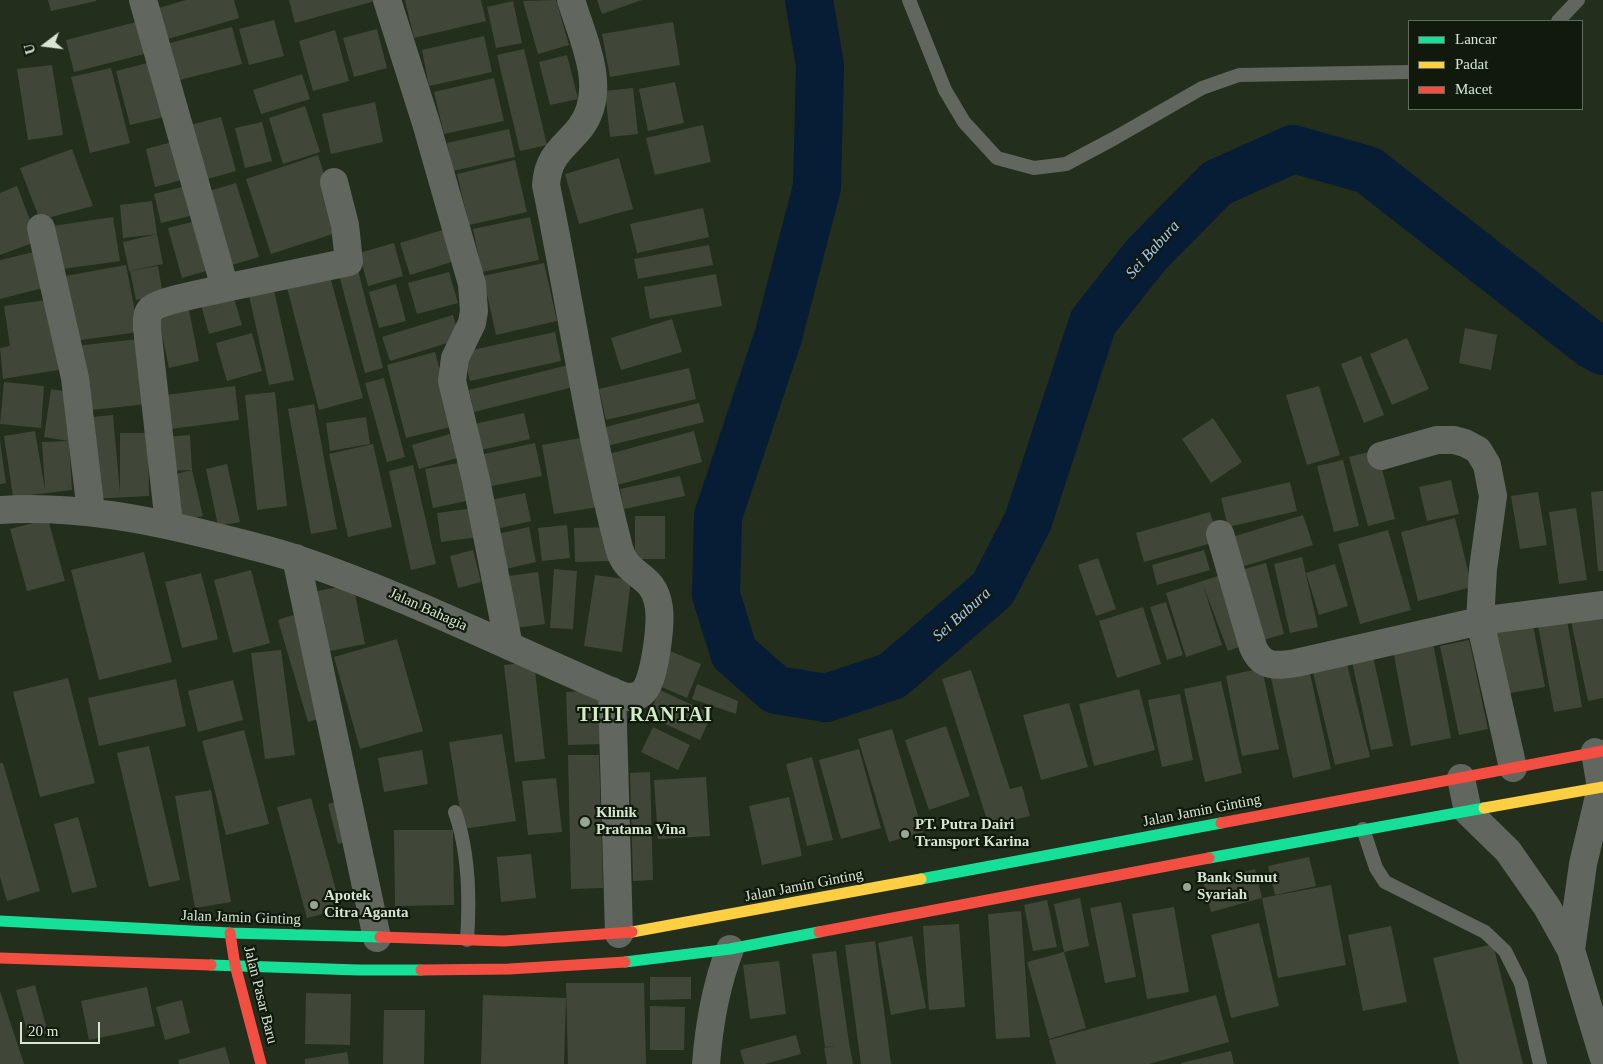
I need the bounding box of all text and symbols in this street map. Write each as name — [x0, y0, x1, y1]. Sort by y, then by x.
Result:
north arrow — [20, 20, 70, 70]
legend — [1408, 20, 1583, 110]
text: Lancar — [1455, 31, 1497, 47]
text: U — [21, 42, 39, 56]
text: Padat — [1455, 56, 1488, 72]
text: Macet — [1455, 81, 1492, 97]
water label: Sei Babura — [1122, 217, 1184, 283]
water label: Sei Babura — [929, 584, 995, 646]
street label: Jalan Bahagia — [386, 585, 470, 635]
district label: TITI RANTAI — [576, 704, 714, 728]
street label: Jalan Jamin Ginting — [1141, 791, 1263, 831]
place label: Klinik Pratama Vina — [596, 804, 686, 839]
marker: Klinik Pratama Vina — [578, 815, 592, 829]
place label: PT. Putra Dairi Transport Karina — [915, 816, 1029, 851]
marker: PT. Putra Dairi Transport Karina — [899, 828, 911, 840]
street label: Jalan Jamin Ginting — [743, 866, 865, 906]
place label: Bank Sumut Syariah — [1197, 869, 1277, 904]
marker: Bank Sumut Syariah — [1181, 881, 1193, 893]
place label: Apotek Citra Aganta — [324, 887, 409, 922]
marker: Apotek Citra Aganta — [308, 899, 320, 911]
street label: Jalan Jamin Ginting — [181, 907, 301, 929]
street label: Jalan Pasar Baru — [239, 944, 281, 1046]
scale bar — [22, 1012, 102, 1044]
text: 20 m — [28, 1023, 58, 1039]

